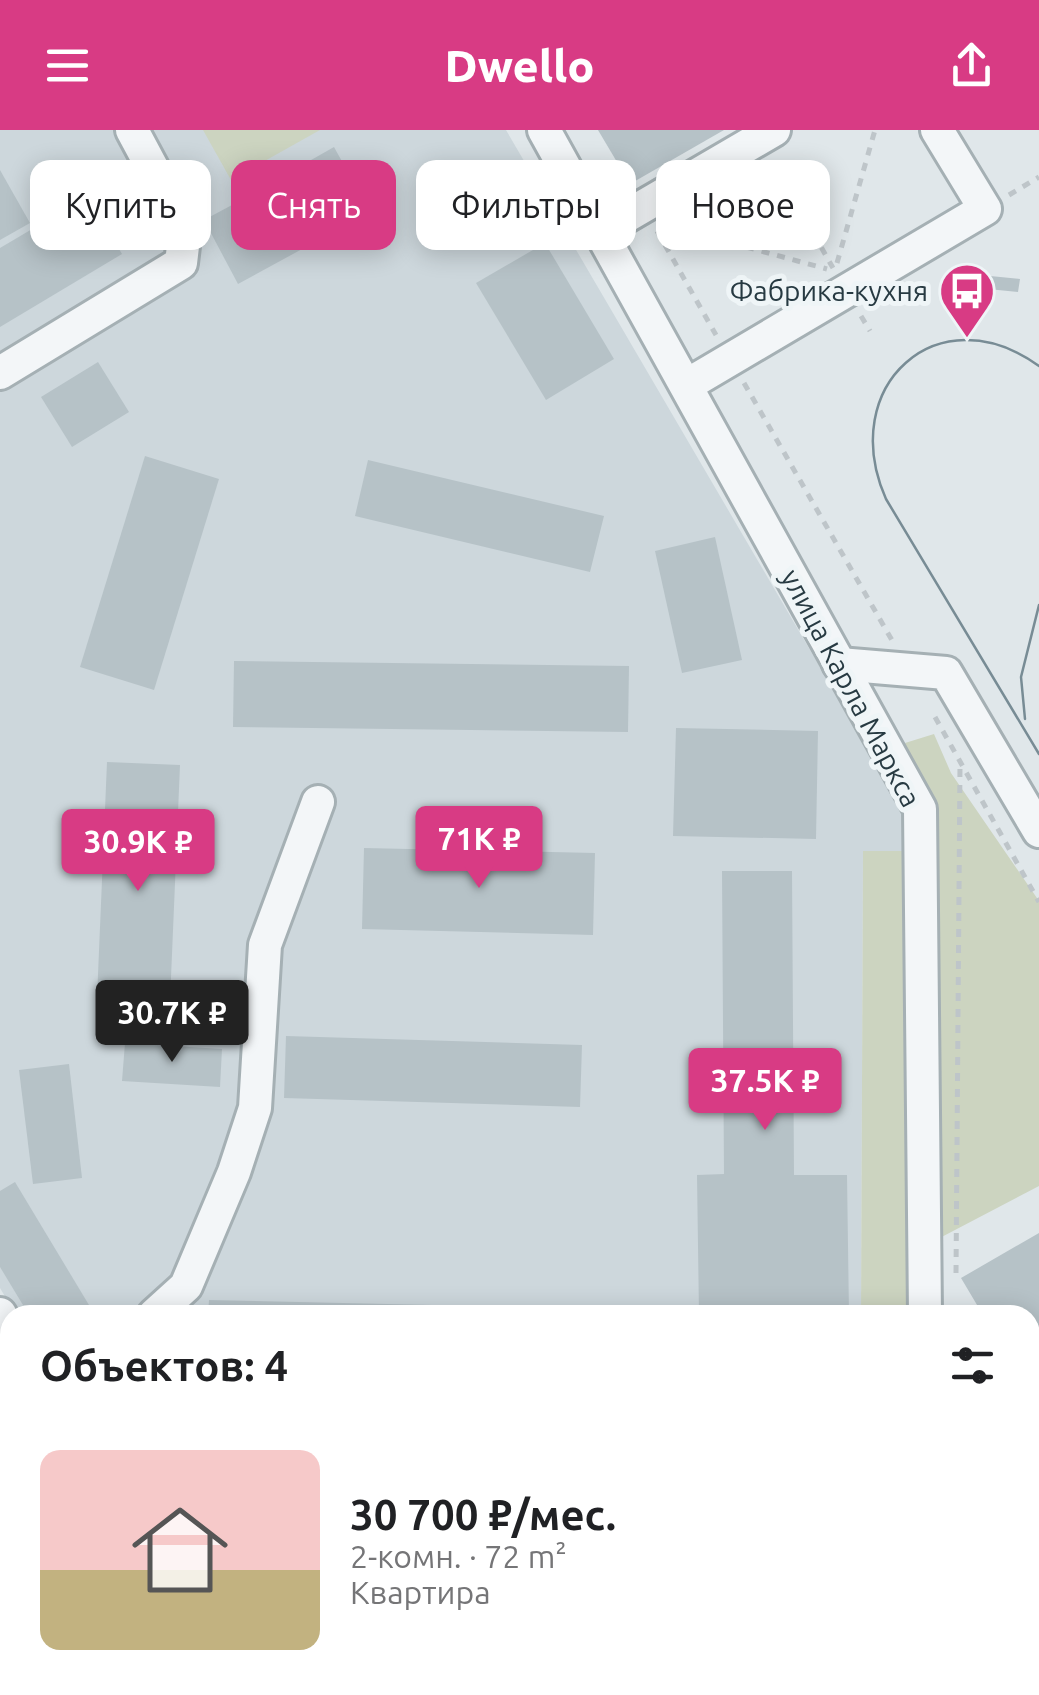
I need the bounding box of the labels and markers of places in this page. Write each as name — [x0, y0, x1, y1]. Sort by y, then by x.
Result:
bus stop icon: Фабрика-кухня — [937, 261, 997, 340]
place label: Фабрика-кухня — [729, 275, 928, 306]
pin: 71K ₽ — [409, 806, 549, 891]
pin: 30.9K ₽ — [46, 809, 230, 894]
pin: 30.7K ₽ — [80, 980, 264, 1065]
pin: 37.5K ₽ — [673, 1048, 857, 1133]

